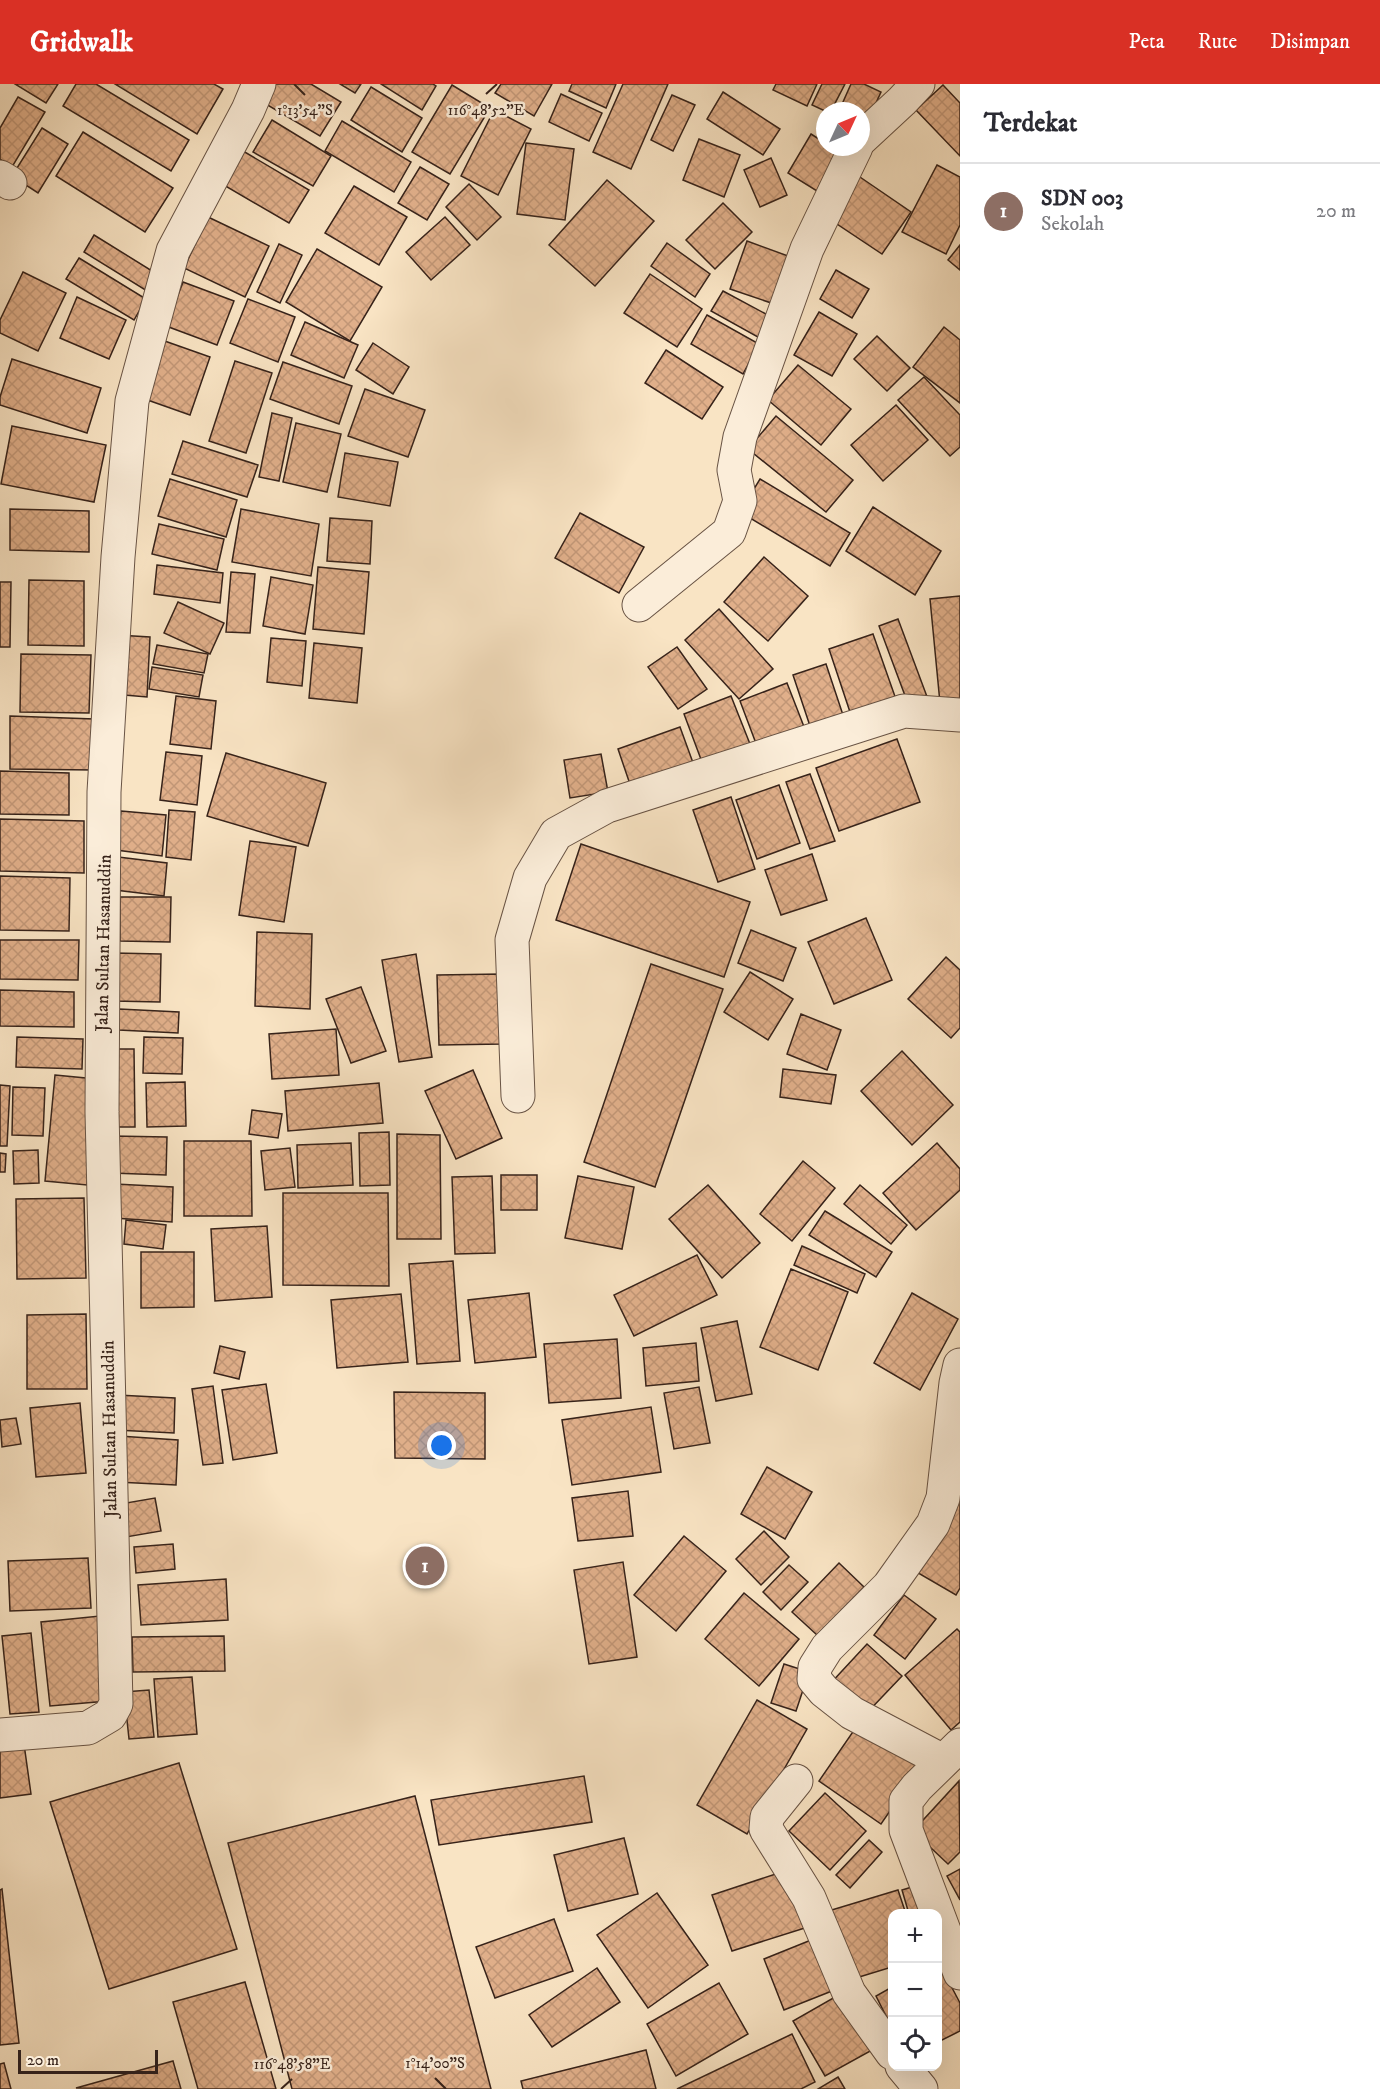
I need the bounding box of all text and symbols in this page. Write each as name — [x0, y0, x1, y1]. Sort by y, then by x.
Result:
text: Gridwalk — [30, 25, 133, 60]
text: Peta — [1129, 29, 1165, 55]
text: Rute — [1198, 29, 1237, 55]
text: Disimpan — [1270, 29, 1350, 55]
text: 1°13'54"S — [277, 101, 333, 120]
text: 116°48'52"E — [448, 101, 525, 120]
north arrow — [816, 102, 870, 156]
text: Terdekat — [984, 107, 1077, 140]
text: SDN 003 — [1041, 185, 1123, 212]
text: 1 — [1000, 199, 1007, 224]
text: 20 m — [1316, 199, 1356, 224]
text: Sekolah — [1041, 212, 1104, 237]
street label: Jalan Sultan Hasanuddin — [91, 854, 117, 1034]
street label: Jalan Sultan Hasanuddin — [97, 1340, 123, 1520]
your location — [427, 1431, 456, 1460]
pin: 1 — [406, 1544, 444, 1588]
map controls — [888, 1909, 942, 2071]
button: + — [888, 1909, 942, 1963]
button: − — [888, 1963, 942, 2017]
button: locate — [888, 2017, 942, 2071]
scale bar — [18, 2047, 158, 2074]
text: 20 m — [27, 2050, 59, 2070]
text: 1°14'00"S — [405, 2054, 465, 2073]
text: 116°48'58"E — [254, 2055, 331, 2074]

